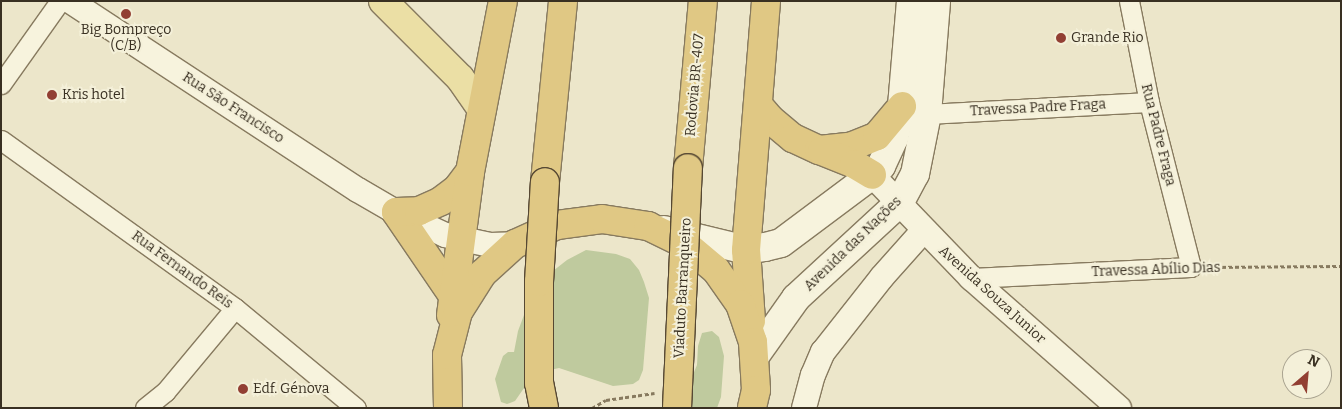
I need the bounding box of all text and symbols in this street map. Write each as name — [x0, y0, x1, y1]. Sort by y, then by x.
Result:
marker: Big Bompreço (C/B) — [120, 8, 132, 20]
place label: Big Bompreço (C/B) — [81, 22, 171, 54]
place label: Grande Rio — [1071, 30, 1144, 46]
marker: Grande Rio — [1055, 32, 1067, 44]
street label: Rodovia BR-407 — [682, 33, 708, 137]
street label: Rua São Francisco — [179, 69, 287, 147]
street label: Rua Padre Fraga — [1137, 82, 1179, 188]
place label: Kris hotel — [62, 87, 125, 103]
marker: Kris hotel — [46, 89, 58, 101]
street label: Travessa Padre Fraga — [970, 96, 1106, 120]
street label: Avenida das Nações — [801, 193, 905, 295]
street label: Viaduto Barranqueiro — [671, 217, 695, 359]
street label: Rua Fernando Reis — [128, 228, 236, 312]
street label: Avenida Souza Junior — [935, 243, 1049, 347]
street label: Travessa Abílio Dias — [1091, 259, 1221, 281]
north arrow — [1282, 349, 1332, 399]
text: N — [1305, 351, 1322, 371]
place label: Edf. Génova — [253, 381, 329, 397]
marker: Edf. Génova — [237, 383, 249, 395]

